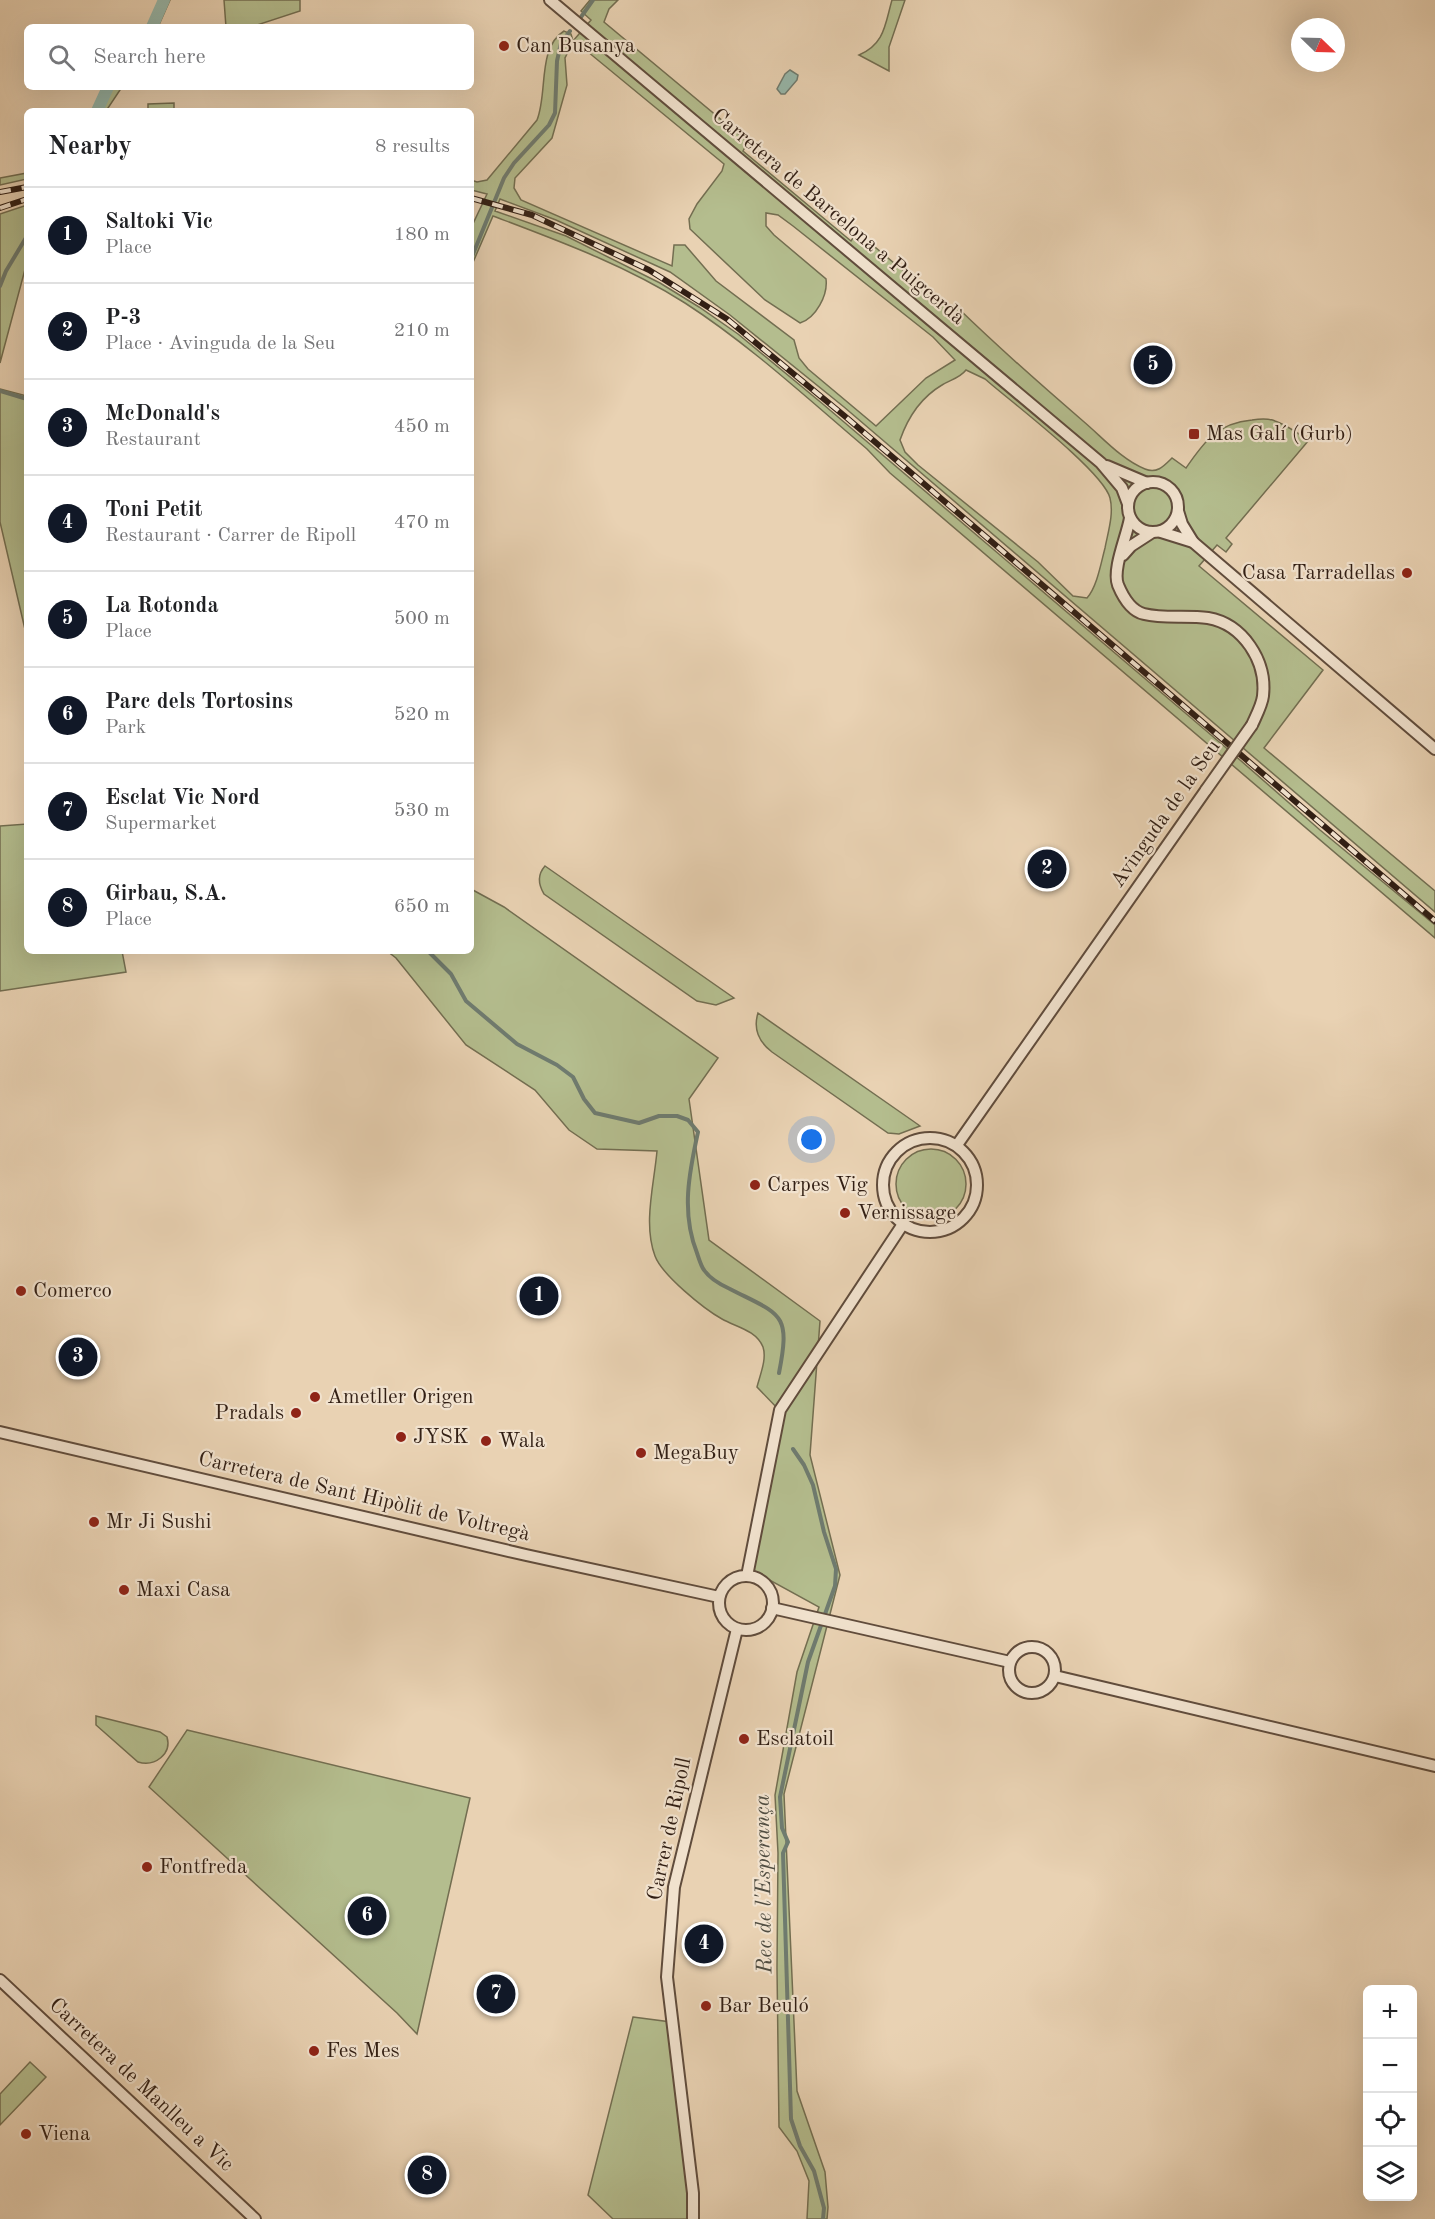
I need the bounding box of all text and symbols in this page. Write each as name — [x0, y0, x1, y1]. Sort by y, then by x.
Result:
north arrow — [1291, 18, 1345, 72]
search box — [24, 24, 474, 90]
place label: Can Busanya — [516, 36, 635, 57]
marker: Can Busanya — [497, 39, 511, 53]
icon: search — [45, 41, 78, 74]
text: Search here — [93, 46, 206, 68]
street label: Carretera de Barcelona a Puigcerdà — [707, 105, 969, 329]
text: Nearby — [48, 134, 132, 160]
text: 8 results — [375, 137, 450, 157]
text: Saltoki Vic — [105, 211, 213, 233]
text: 1 — [62, 225, 73, 245]
text: 180 m — [394, 225, 450, 245]
text: Place — [105, 238, 152, 258]
text: P-3 — [105, 307, 141, 329]
text: 2 — [62, 321, 73, 341]
text: 210 m — [394, 321, 450, 341]
text: Place · Avinguda de la Seu — [105, 334, 335, 354]
pin: 5 — [1134, 342, 1172, 388]
text: McDonald's — [105, 403, 220, 425]
text: 3 — [62, 417, 73, 437]
text: 450 m — [394, 417, 450, 437]
place label: Mas Galí (Gurb) — [1206, 424, 1353, 445]
marker: Mas Galí (Gurb) — [1187, 427, 1201, 441]
text: Restaurant — [105, 430, 201, 450]
text: Toni Petit — [105, 499, 203, 521]
text: 4 — [62, 513, 73, 533]
text: 470 m — [394, 513, 450, 533]
text: Restaurant · Carrer de Ripoll — [105, 526, 356, 546]
place label: Casa Tarradellas — [1242, 563, 1395, 584]
marker: Casa Tarradellas — [1400, 566, 1414, 580]
text: La Rotonda — [105, 595, 219, 617]
text: 5 — [62, 609, 73, 629]
text: 500 m — [394, 609, 450, 629]
text: Place — [105, 622, 152, 642]
text: Parc dels Tortosins — [105, 691, 293, 713]
text: 6 — [62, 705, 73, 725]
text: 520 m — [394, 705, 450, 725]
text: Park — [105, 718, 146, 738]
street label: Avinguda de la Seu — [1107, 736, 1225, 892]
text: Esclat Vic Nord — [105, 787, 260, 809]
text: 7 — [62, 801, 73, 821]
text: 530 m — [394, 801, 450, 821]
text: Supermarket — [105, 814, 216, 834]
pin: 2 — [1028, 846, 1066, 892]
text: Girbau, S.A. — [105, 883, 227, 905]
text: 8 — [62, 897, 73, 917]
text: 650 m — [394, 897, 450, 917]
text: Place — [105, 910, 152, 930]
your location — [797, 1125, 826, 1154]
place label: Carpes Vig — [767, 1175, 869, 1196]
marker: Carpes Vig — [748, 1178, 762, 1192]
place label: Vernissage — [857, 1203, 956, 1224]
marker: Vernissage — [838, 1206, 852, 1220]
pin: 1 — [520, 1274, 558, 1318]
place label: Comerco — [33, 1281, 112, 1302]
marker: Comerco — [14, 1284, 28, 1298]
pin: 3 — [58, 1334, 98, 1380]
place label: Ametller Origen — [327, 1387, 474, 1408]
marker: Ametller Origen — [308, 1390, 322, 1404]
place label: Pradals — [215, 1403, 284, 1424]
marker: Pradals — [289, 1406, 303, 1420]
place label: JYSK — [413, 1427, 469, 1448]
marker: JYSK — [394, 1430, 408, 1444]
place label: Wala — [498, 1431, 545, 1452]
marker: Wala — [479, 1434, 493, 1448]
place label: MegaBuy — [653, 1443, 739, 1464]
marker: MegaBuy — [634, 1446, 648, 1460]
street label: Carretera de Sant Hipòlit de Voltregà — [196, 1449, 532, 1545]
place label: Mr Ji Sushi — [106, 1512, 211, 1533]
marker: Mr Ji Sushi — [87, 1515, 101, 1529]
place label: Maxi Casa — [136, 1580, 230, 1601]
marker: Maxi Casa — [117, 1583, 131, 1597]
place label: Esclatoil — [756, 1729, 834, 1750]
marker: Esclatoil — [737, 1732, 751, 1746]
street label: Carrer de Ripoll — [645, 1755, 695, 1902]
water label: Rec de l'Esperança — [751, 1794, 777, 1975]
place label: Fontfreda — [159, 1857, 247, 1878]
marker: Fontfreda — [140, 1860, 154, 1874]
pin: 6 — [348, 1894, 386, 1938]
pin: 4 — [684, 1922, 724, 1966]
pin: 7 — [476, 1972, 516, 2016]
map controls — [1363, 1985, 1417, 2201]
button: + — [1363, 1985, 1417, 2039]
street label: Carretera de Manlleu a Vic — [45, 1994, 237, 2176]
place label: Bar Beuló — [718, 1996, 809, 2017]
marker: Bar Beuló — [699, 1999, 713, 2013]
button: − — [1363, 2039, 1417, 2093]
place label: Fes Mes — [326, 2041, 400, 2062]
marker: Fes Mes — [307, 2044, 321, 2058]
button: locate — [1363, 2093, 1417, 2147]
place label: Viena — [38, 2124, 90, 2145]
marker: Viena — [19, 2127, 33, 2141]
button: layers — [1363, 2147, 1417, 2201]
pin: 8 — [408, 2152, 446, 2198]

